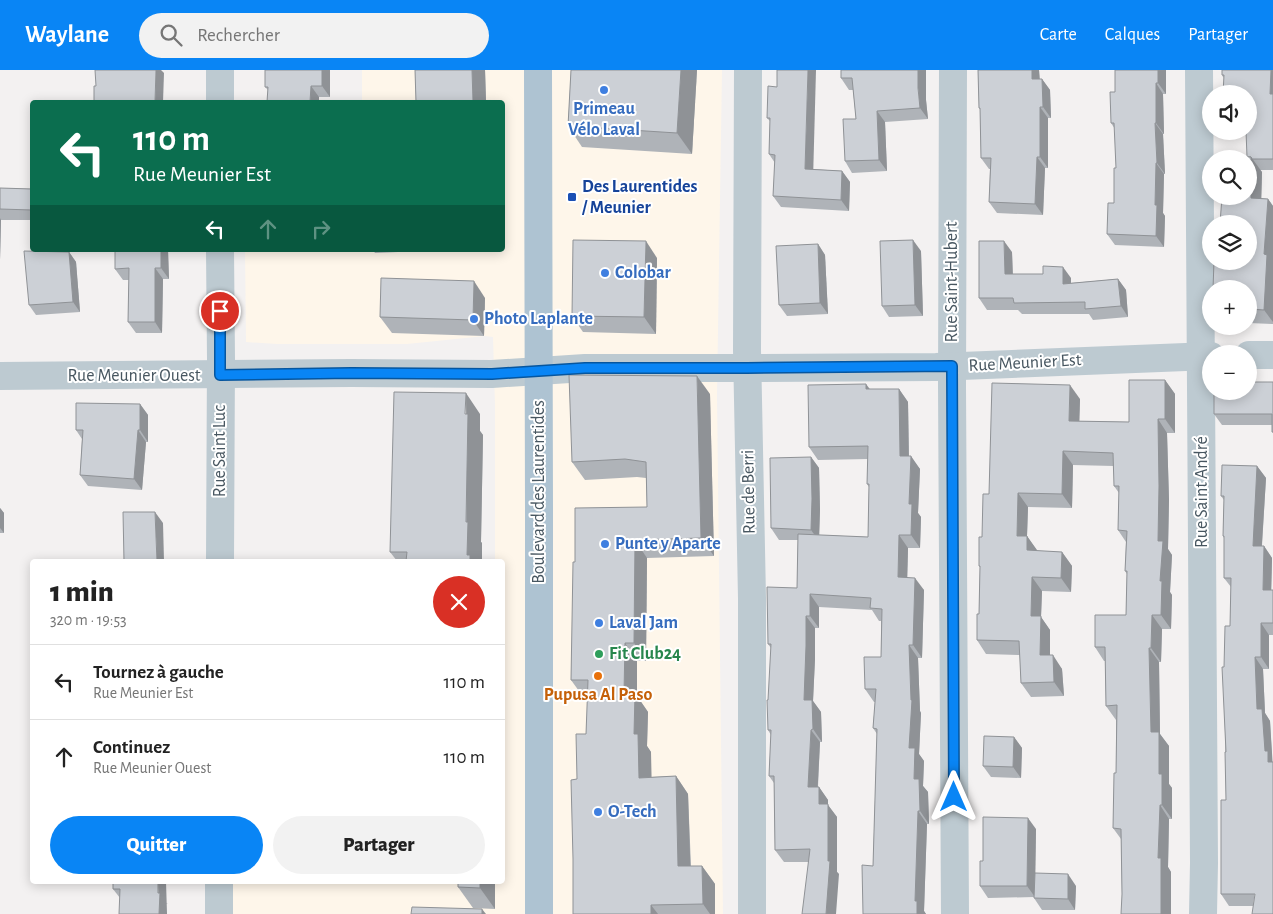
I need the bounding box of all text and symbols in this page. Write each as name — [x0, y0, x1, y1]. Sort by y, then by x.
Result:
search box — [139, 13, 489, 58]
icon: search — [157, 21, 185, 49]
text: Waylane — [25, 23, 109, 47]
text: Rechercher — [197, 26, 280, 45]
text: Carte — [1040, 26, 1077, 44]
text: Calques — [1105, 26, 1160, 44]
text: Partager — [1188, 26, 1248, 44]
marker: Primeau Vélo Laval — [598, 84, 610, 96]
map controls — [1202, 85, 1257, 400]
button: sound — [1202, 85, 1257, 140]
place label: Primeau Vélo Laval — [568, 100, 640, 139]
icon: left — [50, 120, 115, 185]
text: 110 m — [133, 122, 210, 157]
button: search — [1202, 150, 1257, 205]
text: Rue Meunier Est — [133, 163, 271, 185]
place label: Des Laurentides / Meunier — [581, 178, 698, 217]
marker: Des Laurentides / Meunier — [566, 191, 578, 203]
icon: left — [201, 215, 229, 243]
icon: ahead — [254, 215, 282, 243]
icon: right — [307, 215, 335, 243]
button: layers — [1202, 215, 1257, 270]
street label: Rue Saint-Hubert — [943, 221, 961, 343]
place label: Colobar — [615, 264, 671, 282]
marker: Colobar — [599, 267, 611, 279]
button: + — [1202, 280, 1257, 335]
pin — [199, 290, 241, 332]
icon: arrive — [206, 297, 234, 325]
place label: Photo Laplante — [484, 310, 593, 328]
marker: Photo Laplante — [468, 313, 480, 325]
button: − — [1202, 345, 1257, 400]
street label: Rue Meunier Est — [968, 351, 1082, 375]
street label: Rue Meunier Ouest — [67, 367, 201, 385]
street label: Boulevard des Laurentides — [530, 400, 548, 584]
street label: Rue Saint Luc — [211, 405, 229, 497]
street label: Rue Saint André — [1193, 436, 1211, 548]
street label: Rue de Berri — [739, 450, 759, 534]
place label: Punte y Aparte — [615, 535, 721, 553]
marker: Punte y Aparte — [599, 538, 611, 550]
button: close — [433, 576, 485, 628]
text: 1 min — [50, 577, 114, 607]
text: 320 m · 19:53 — [50, 612, 127, 628]
place label: Laval Jam — [609, 614, 678, 632]
marker: Laval Jam — [593, 617, 605, 629]
place label: Fit Club24 — [609, 645, 681, 663]
marker: Fit Club24 — [593, 648, 605, 660]
text: Tournez à gauche — [93, 663, 224, 682]
icon: left — [50, 668, 78, 696]
marker: Pupusa Al Paso — [592, 670, 604, 682]
text: 110 m — [444, 673, 485, 692]
text: Rue Meunier Est — [93, 685, 193, 701]
place label: Pupusa Al Paso — [544, 686, 652, 704]
text: Continuez — [93, 738, 170, 757]
icon: ahead — [50, 743, 78, 771]
text: 110 m — [444, 748, 485, 767]
text: Rue Meunier Ouest — [93, 760, 211, 776]
position arrow — [927, 770, 979, 822]
place label: O-Tech — [608, 803, 657, 821]
marker: O-Tech — [592, 806, 604, 818]
button: Quitter — [50, 816, 263, 874]
button: Partager — [273, 816, 485, 874]

